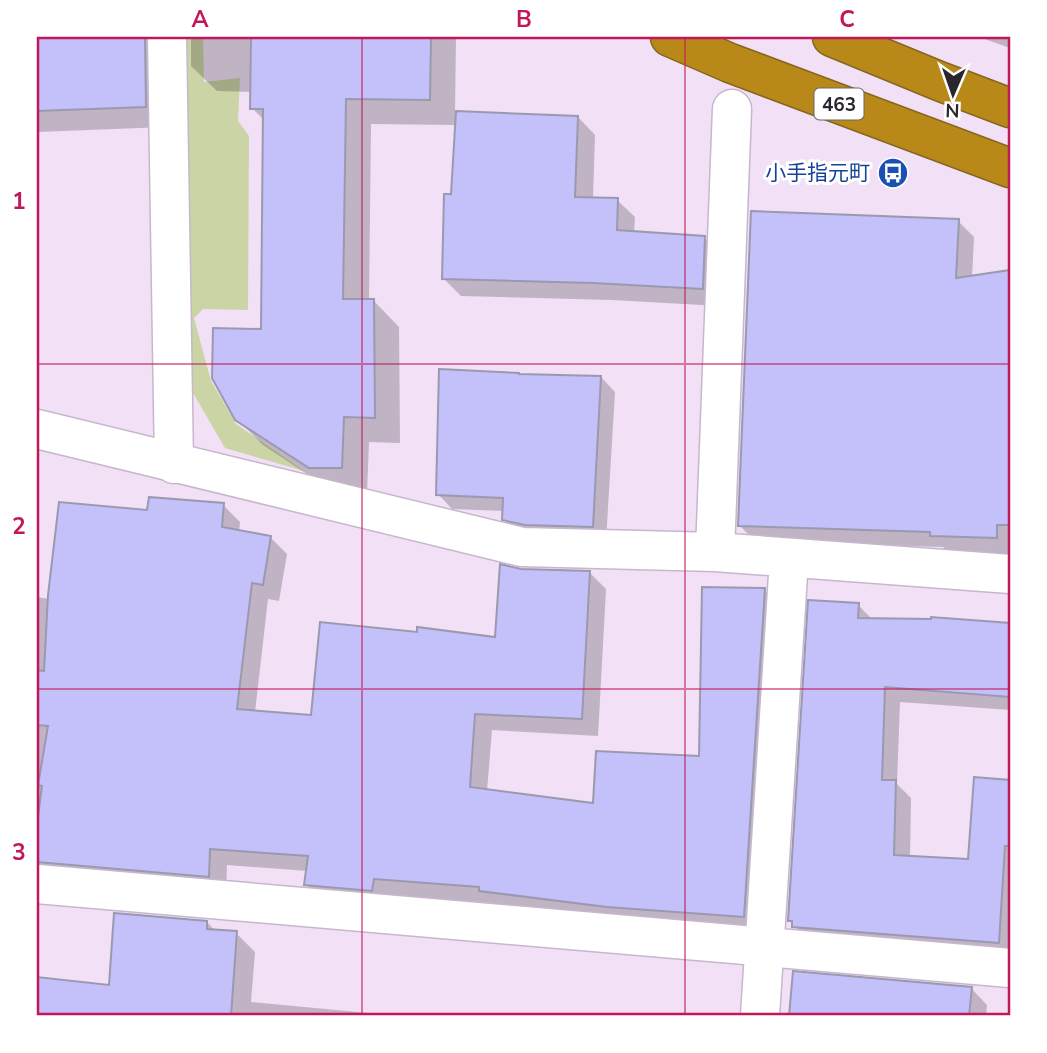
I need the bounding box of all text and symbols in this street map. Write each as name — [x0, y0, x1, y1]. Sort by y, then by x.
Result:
text: A — [191, 4, 209, 35]
text: B — [516, 4, 532, 35]
text: C — [839, 4, 855, 35]
north arrow — [918, 60, 988, 130]
road number: 463 — [814, 88, 864, 120]
text: N — [945, 97, 960, 123]
bus stop icon: 小手指元町 — [876, 156, 910, 190]
place label: 小手指元町 — [765, 159, 870, 187]
text: 1 — [12, 186, 26, 217]
text: 2 — [12, 511, 26, 542]
text: 3 — [12, 837, 26, 868]

